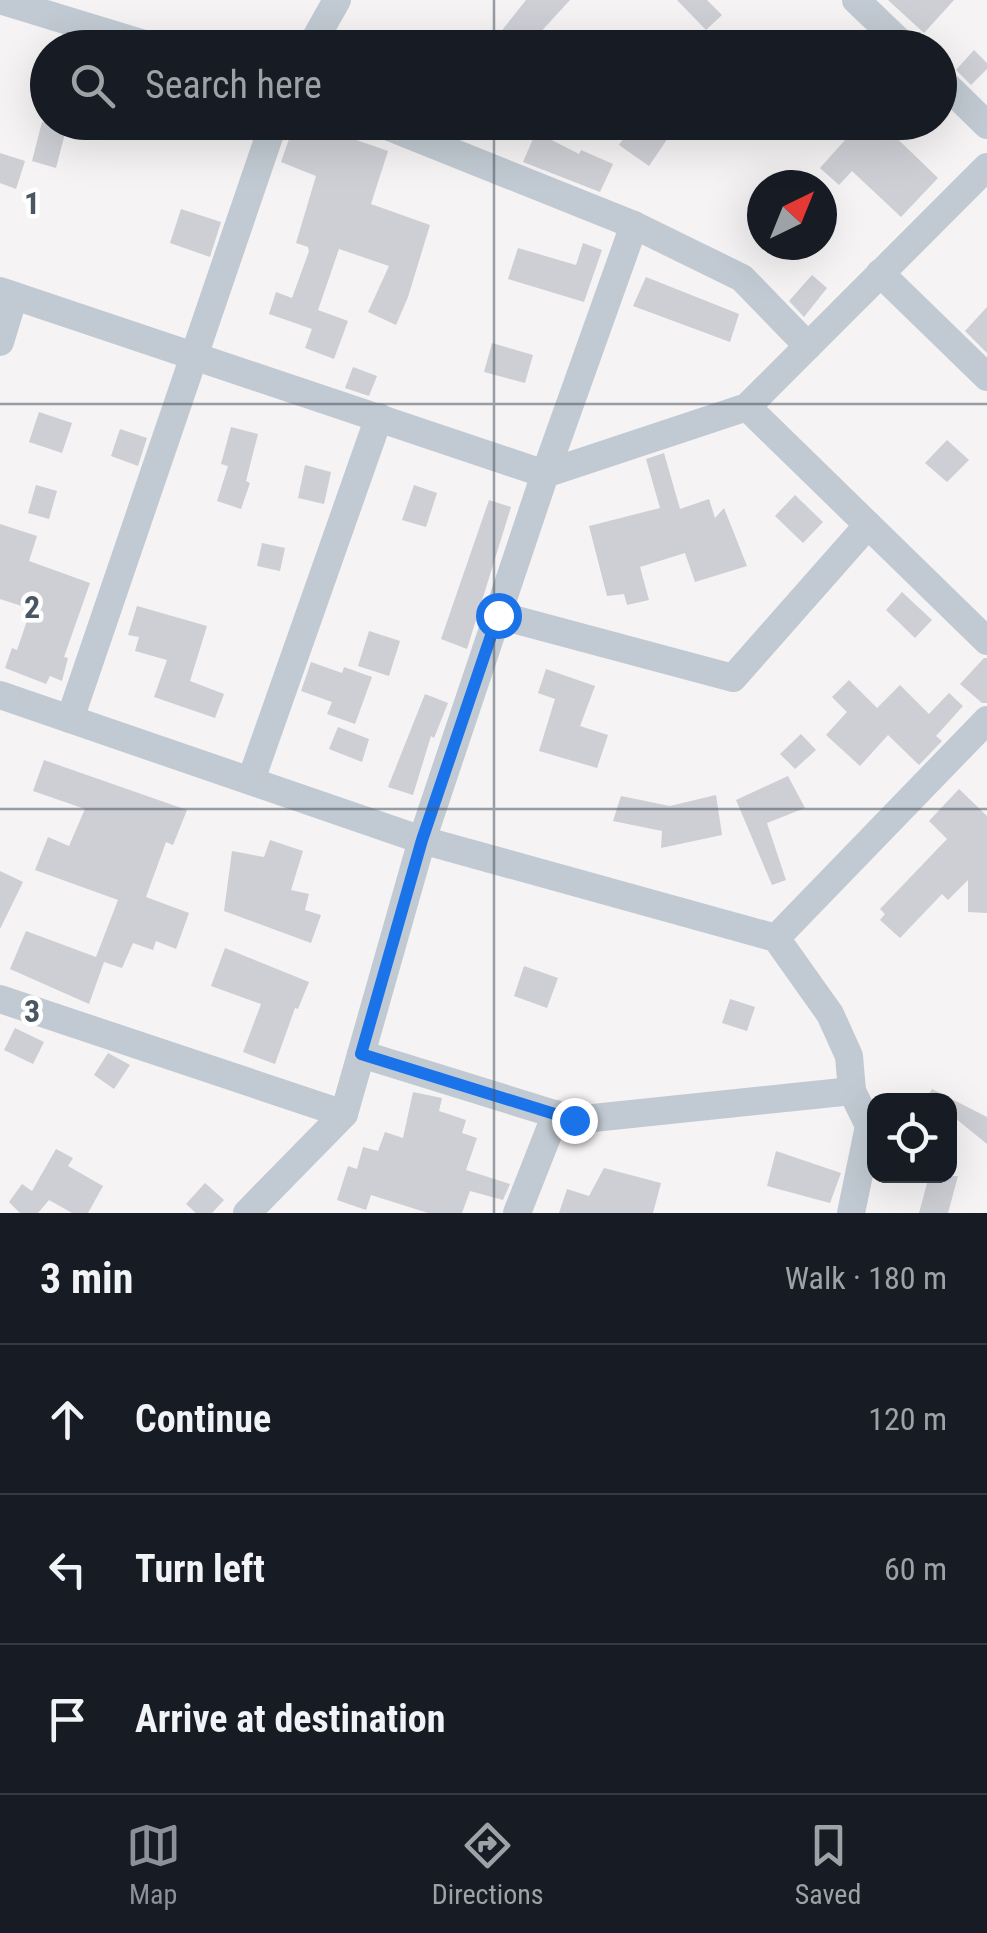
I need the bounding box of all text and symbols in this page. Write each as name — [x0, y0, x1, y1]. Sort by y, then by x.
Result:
search box — [30, 30, 957, 140]
icon: search — [65, 58, 120, 113]
text: Search here — [145, 63, 322, 107]
north arrow — [747, 170, 837, 260]
text: 1 — [24, 184, 40, 222]
text: 2 — [24, 588, 40, 626]
route start — [476, 593, 522, 639]
text: 3 — [24, 992, 40, 1030]
map controls — [867, 1093, 957, 1183]
button: locate — [867, 1093, 957, 1183]
route end — [552, 1098, 598, 1144]
text: 3 min — [40, 1254, 133, 1303]
text: Walk · 180 m — [785, 1259, 947, 1297]
icon: ahead — [40, 1392, 95, 1447]
text: Continue — [135, 1397, 271, 1441]
text: 120 m — [868, 1400, 947, 1438]
icon: left — [40, 1542, 95, 1597]
text: Turn left — [135, 1547, 265, 1591]
text: 60 m — [884, 1550, 947, 1588]
icon: arrive — [40, 1692, 95, 1747]
text: Arrive at destination — [135, 1697, 445, 1741]
tab: Map — [126, 1818, 181, 1911]
tab: Directions — [432, 1818, 544, 1911]
tab: Saved — [795, 1818, 861, 1911]

